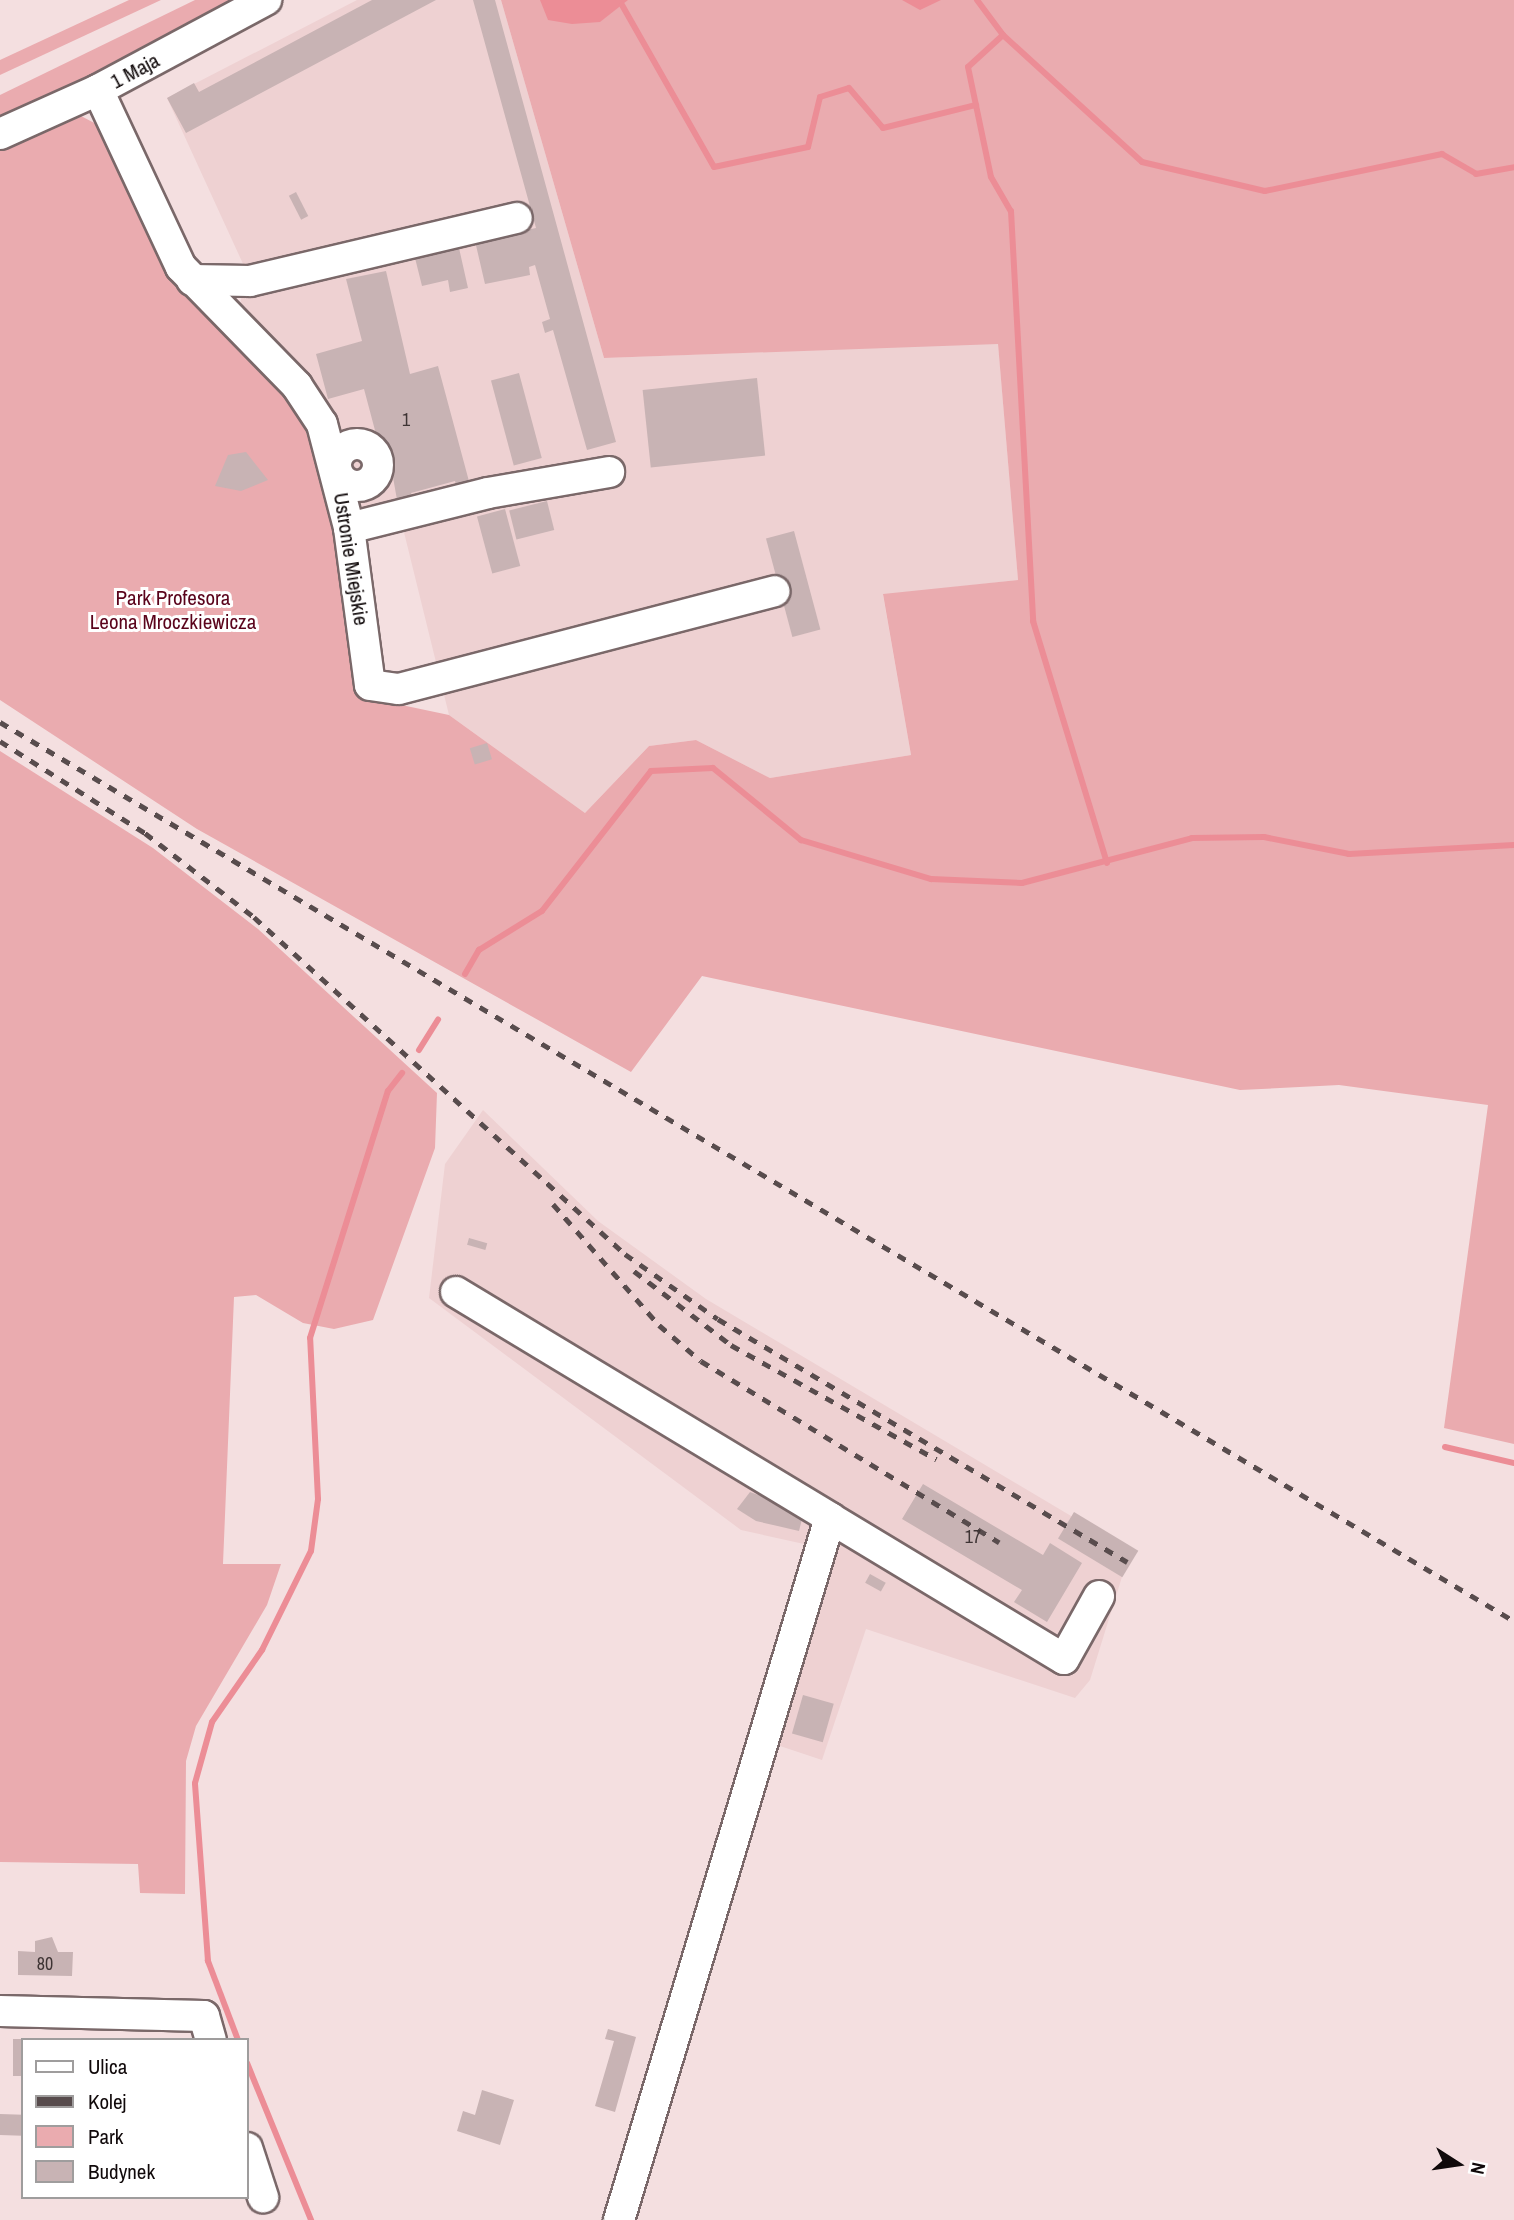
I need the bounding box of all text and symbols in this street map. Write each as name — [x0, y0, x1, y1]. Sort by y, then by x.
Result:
street label: 1 Maja — [106, 48, 164, 94]
house number: 1 — [402, 409, 410, 431]
street label: Ustronie Miejskie — [328, 491, 374, 627]
park label: Park Profesora Leona Mroczkiewicza — [90, 585, 256, 635]
house number: 17 — [965, 1526, 981, 1548]
house number: 80 — [37, 1953, 53, 1975]
legend — [21, 2038, 248, 2199]
text: Ulica — [88, 2052, 127, 2081]
text: Kolej — [88, 2087, 126, 2116]
text: Park — [88, 2122, 123, 2151]
north arrow — [1423, 2129, 1493, 2199]
text: Budynek — [88, 2157, 155, 2186]
text: N — [1465, 2160, 1492, 2177]

